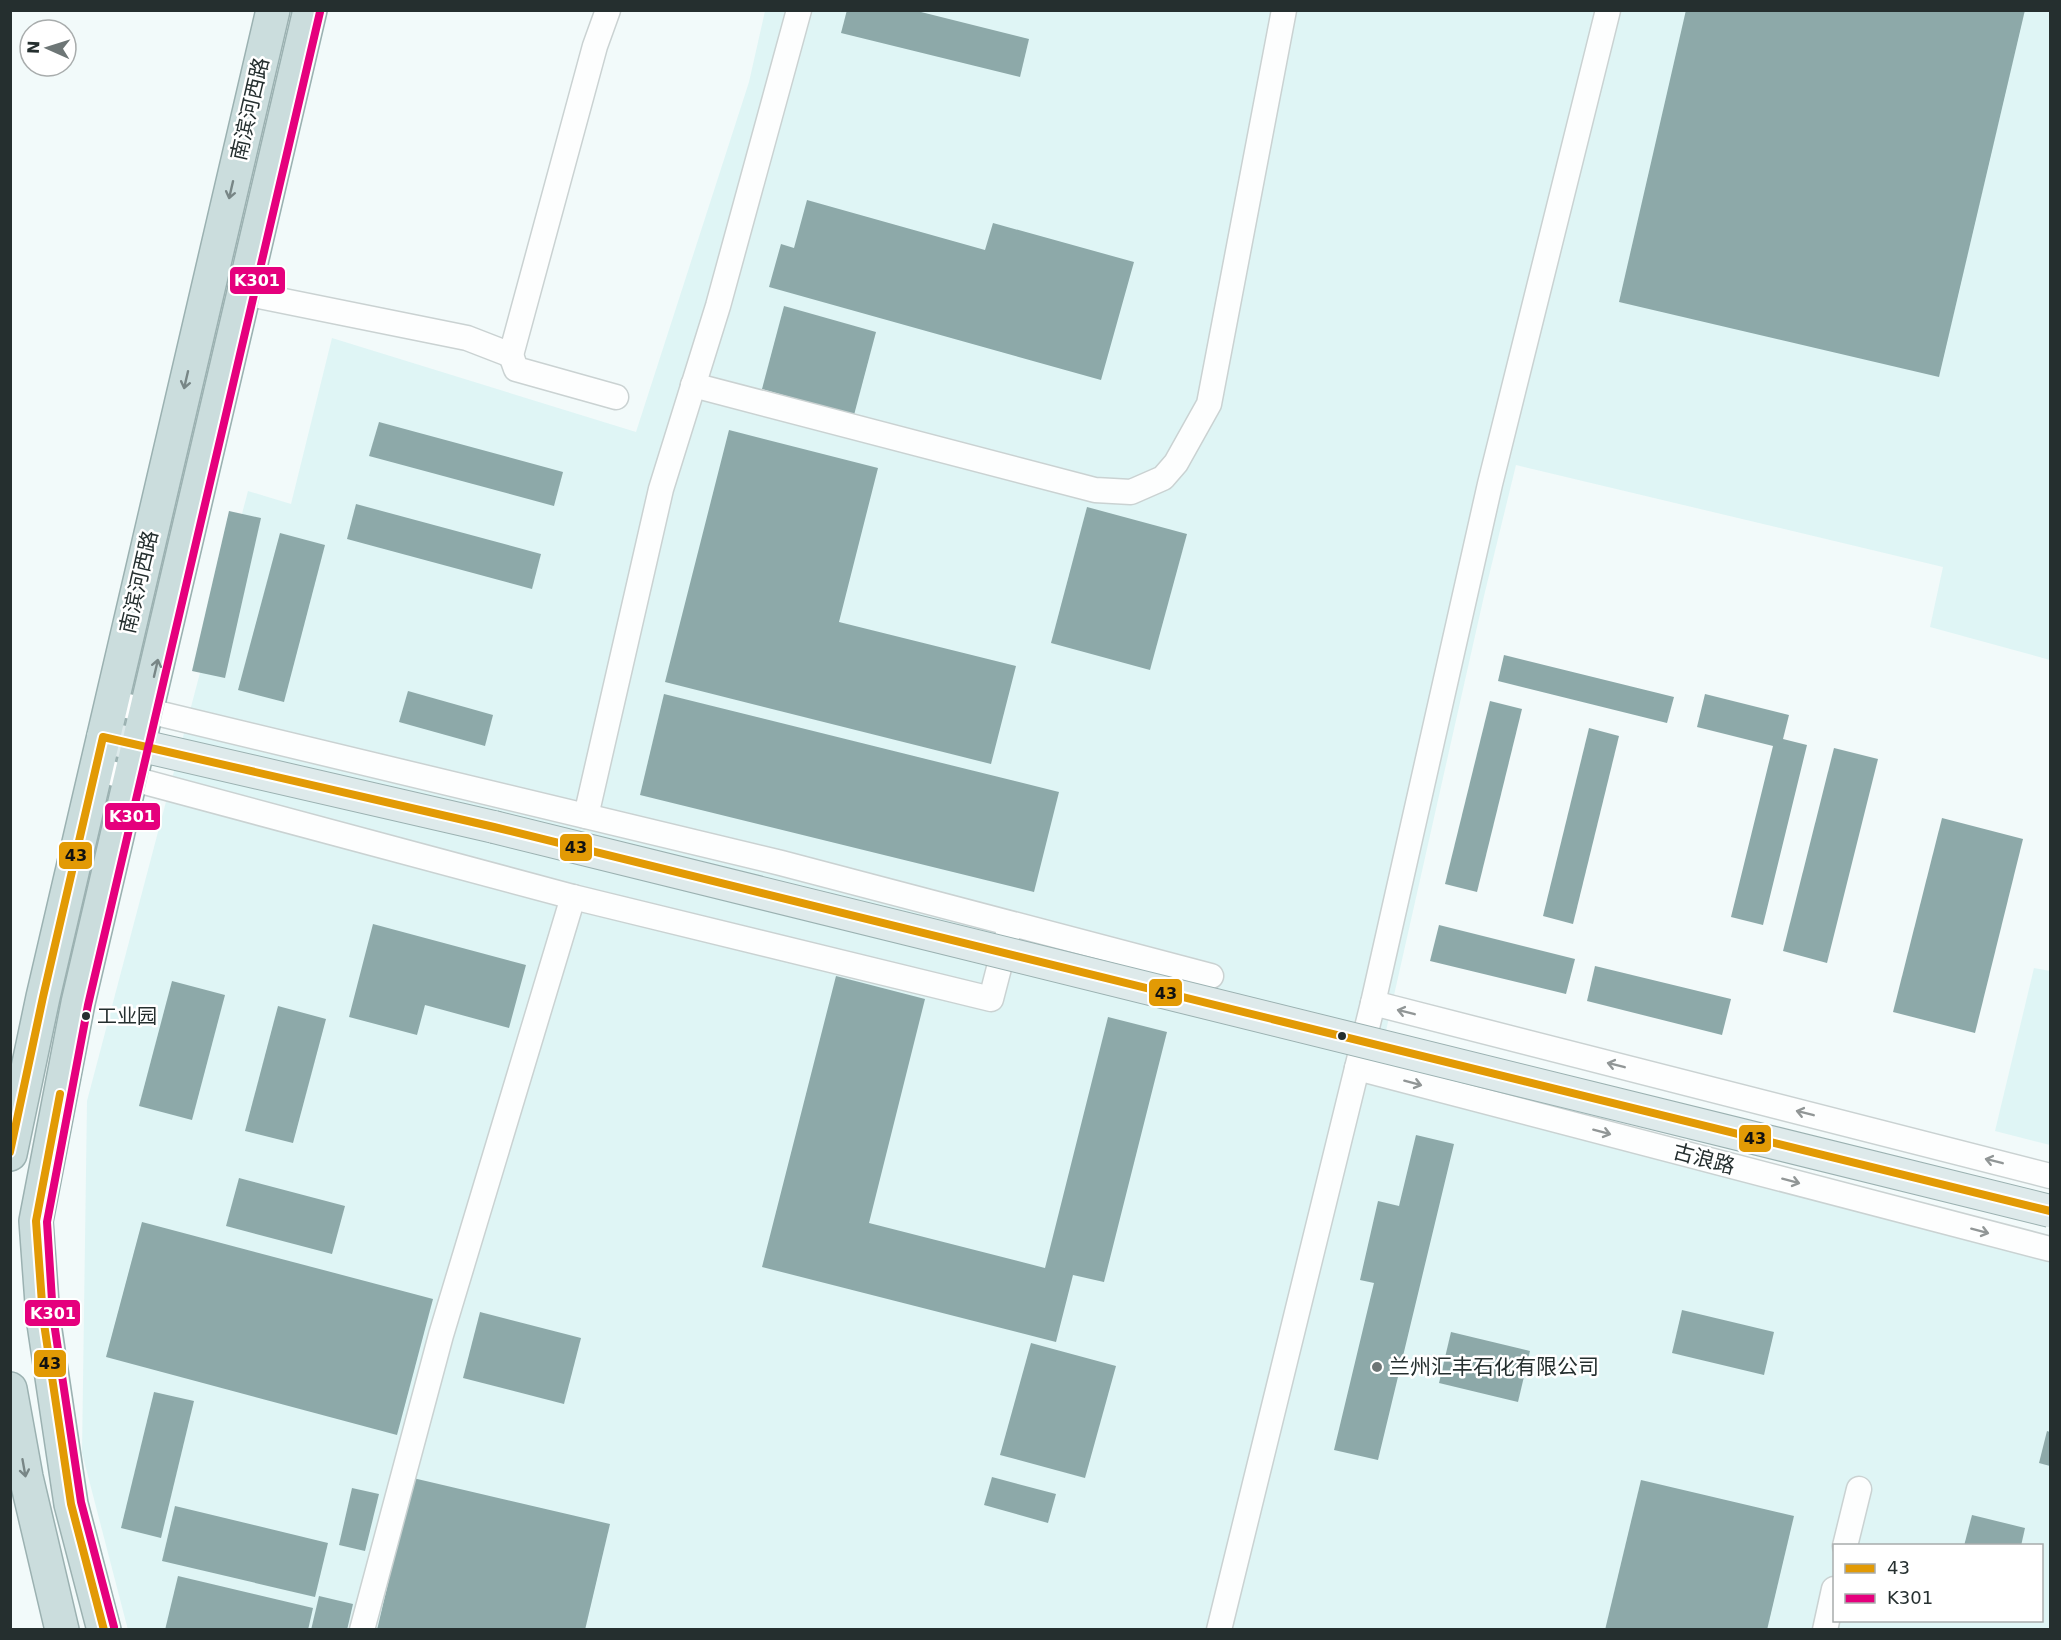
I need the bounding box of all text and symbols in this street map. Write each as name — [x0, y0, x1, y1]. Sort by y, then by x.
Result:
north arrow — [18, 18, 78, 78]
text: N — [24, 40, 43, 54]
street label: 南滨河西路 — [226, 55, 274, 163]
one-way arrow — [224, 180, 236, 199]
line badge: K301 — [229, 266, 286, 295]
text: K301 — [234, 271, 280, 290]
one-way arrow — [180, 370, 192, 389]
street label: 南滨河西路 — [115, 528, 163, 636]
one-way arrow — [151, 659, 162, 678]
line badge: K301 — [104, 802, 161, 831]
text: K301 — [109, 807, 155, 826]
line badge: 43 — [559, 833, 593, 862]
text: 43 — [565, 838, 587, 857]
line badge: 43 — [58, 841, 93, 870]
text: 43 — [65, 846, 87, 865]
line badge: 43 — [1148, 978, 1183, 1007]
text: 43 — [1155, 984, 1177, 1003]
place label: 工业园 — [97, 1004, 157, 1028]
one-way arrow — [1397, 1006, 1416, 1017]
marker: 工业园 — [80, 1010, 92, 1022]
unlabelled marker — [1336, 1030, 1348, 1042]
one-way arrow — [1607, 1059, 1626, 1071]
one-way arrow — [1404, 1078, 1423, 1089]
one-way arrow — [1796, 1107, 1815, 1119]
line badge: 43 — [1738, 1124, 1772, 1153]
one-way arrow — [1592, 1127, 1611, 1139]
text: 43 — [1744, 1129, 1766, 1148]
street label: 古浪路 — [1670, 1139, 1738, 1179]
one-way arrow — [1985, 1155, 2004, 1167]
one-way arrow — [1781, 1176, 1800, 1188]
one-way arrow — [1970, 1225, 1989, 1237]
line badge: K301 — [24, 1299, 81, 1327]
text: K301 — [30, 1304, 76, 1323]
line badge: 43 — [33, 1349, 67, 1378]
text: 43 — [39, 1354, 61, 1373]
place label: 兰州汇丰石化有限公司 — [1389, 1355, 1599, 1379]
marker: 兰州汇丰石化有限公司 — [1370, 1360, 1384, 1374]
one-way arrow — [19, 1457, 30, 1477]
legend — [1833, 1544, 2043, 1622]
text: 43 — [1887, 1557, 1910, 1578]
text: K301 — [1887, 1587, 1933, 1608]

